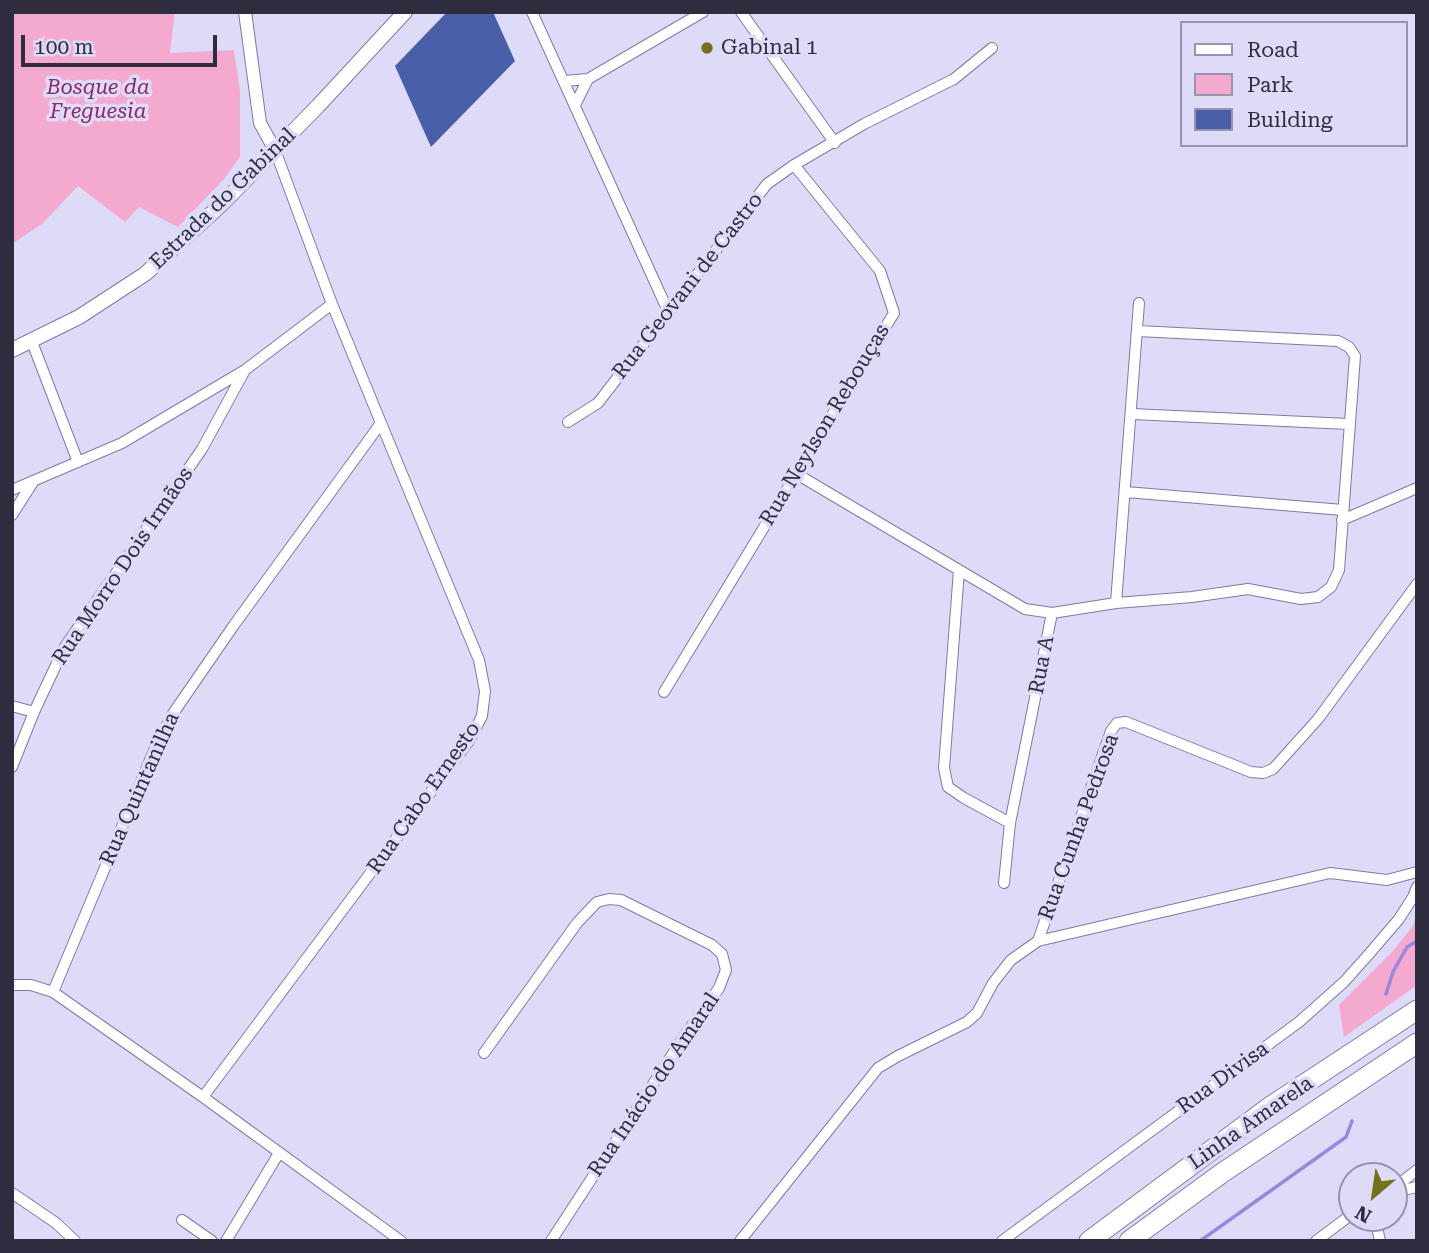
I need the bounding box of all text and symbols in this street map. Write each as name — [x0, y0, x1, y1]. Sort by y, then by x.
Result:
scale bar — [24, 21, 220, 65]
legend — [1180, 21, 1408, 147]
text: 100 m — [34, 35, 94, 59]
place label: Gabinal 1 — [721, 35, 818, 61]
text: Road — [1247, 38, 1299, 62]
marker: Gabinal 1 — [699, 40, 715, 56]
text: Park — [1247, 73, 1293, 97]
park label: Bosque da Freguesia — [46, 75, 150, 125]
text: Building — [1247, 108, 1333, 132]
street label: Estrada do Gabinal — [145, 123, 301, 275]
street label: Rua Geovani de Castro — [607, 188, 769, 384]
street label: Rua Neylson Rebouças — [755, 320, 895, 530]
street label: Rua Morro Dois Irmãos — [47, 462, 199, 670]
street label: Rua A — [1024, 634, 1060, 696]
street label: Rua Quintanilha — [95, 709, 185, 869]
street label: Rua Cabo Ernesto — [362, 717, 486, 879]
street label: Rua Cunha Pedrosa — [1034, 730, 1124, 924]
street label: Rua Inácio do Amaral — [583, 988, 725, 1182]
street label: Rua Divisa — [1172, 1036, 1274, 1120]
street label: Linha Amarela — [1184, 1071, 1318, 1175]
north arrow — [1338, 1162, 1408, 1232]
text: N — [1352, 1200, 1376, 1228]

